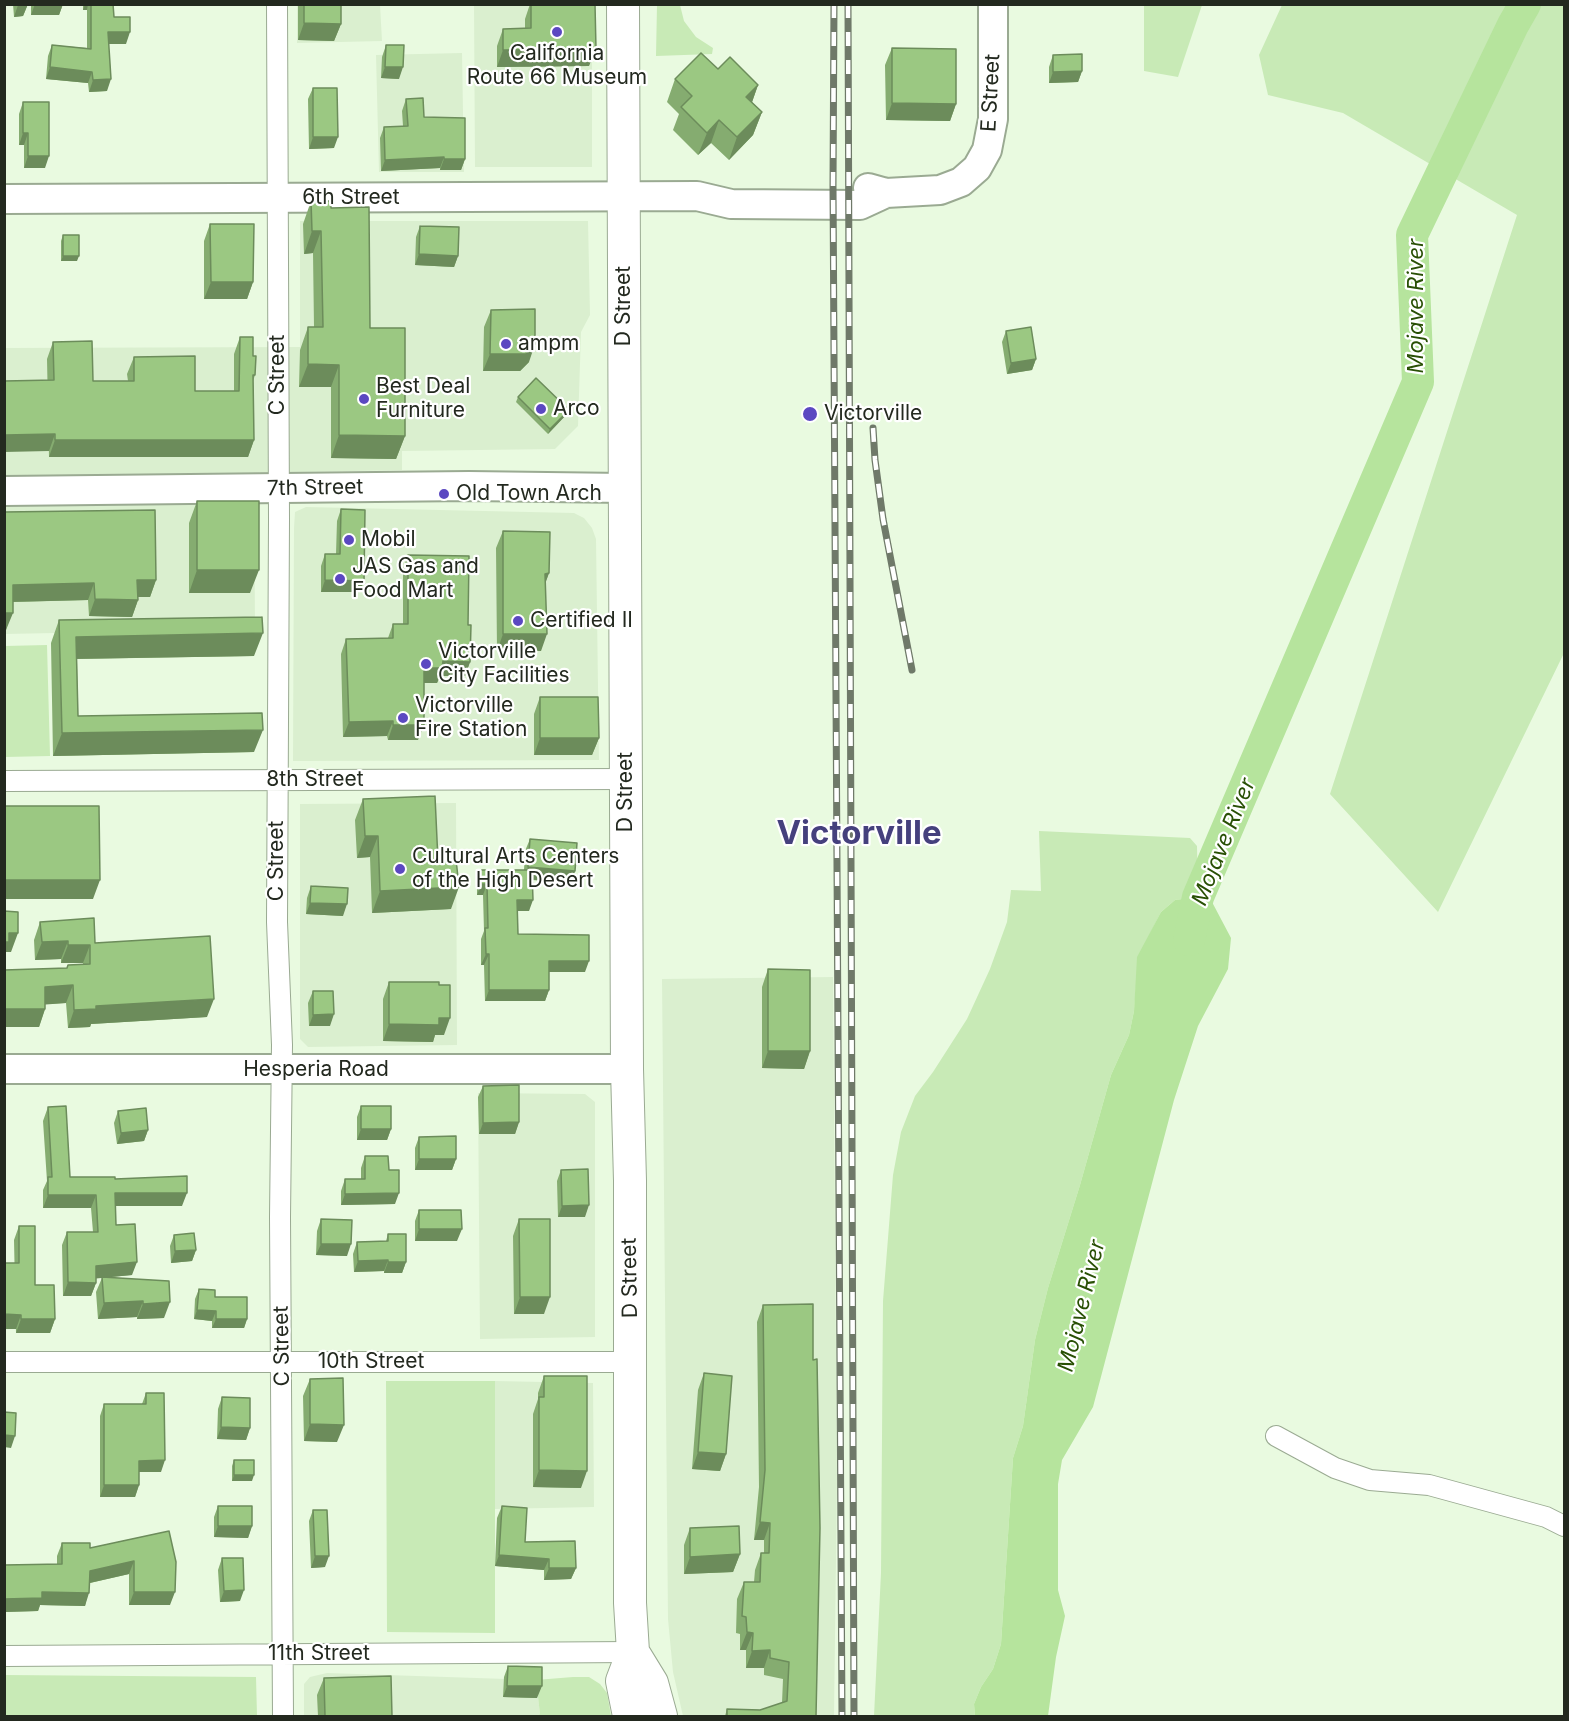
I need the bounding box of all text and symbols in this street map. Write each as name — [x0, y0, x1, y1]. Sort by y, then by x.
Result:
marker: California Route 66 Museum — [550, 25, 564, 39]
place label: California Route 66 Museum — [467, 41, 647, 91]
street label: E Street — [976, 54, 1006, 132]
street label: 6th Street — [302, 185, 400, 211]
water label: Mojave River — [1403, 239, 1429, 373]
street label: D Street — [611, 266, 637, 346]
place label: ampm — [518, 331, 579, 357]
street label: C Street — [265, 335, 291, 415]
marker: ampm — [499, 337, 513, 351]
place label: Best Deal Furniture — [376, 374, 470, 424]
marker: Best Deal Furniture — [357, 392, 371, 406]
place label: Arco — [553, 396, 600, 422]
place label: Victorville — [824, 401, 922, 427]
marker: Arco — [534, 402, 548, 416]
marker: Victorville — [801, 405, 819, 423]
street label: 7th Street — [267, 475, 363, 501]
place label: Old Town Arch — [456, 481, 602, 507]
marker: Old Town Arch — [437, 487, 451, 501]
place label: Mobil — [361, 527, 416, 553]
marker: Mobil — [342, 533, 356, 547]
place label: JAS Gas and Food Mart — [352, 554, 479, 604]
marker: JAS Gas and Food Mart — [333, 572, 347, 586]
place label: Certified II — [530, 608, 633, 634]
marker: Certified II — [511, 614, 525, 628]
place label: Victorville City Facilities — [438, 639, 570, 689]
marker: Victorville City Facilities — [419, 657, 433, 671]
place label: Victorville Fire Station — [415, 693, 527, 743]
marker: Victorville Fire Station — [396, 711, 410, 725]
street label: D Street — [613, 752, 639, 832]
street label: 8th Street — [266, 767, 364, 793]
water label: Mojave River — [1187, 775, 1261, 909]
district label: Victorville — [776, 814, 942, 854]
street label: C Street — [264, 821, 290, 901]
place label: Cultural Arts Centers of the High Desert — [412, 844, 619, 894]
marker: Cultural Arts Centers of the High Desert — [393, 862, 407, 876]
street label: Hesperia Road — [243, 1057, 389, 1083]
water label: Mojave River — [1053, 1237, 1111, 1375]
street label: D Street — [617, 1238, 643, 1318]
street label: C Street — [269, 1306, 295, 1386]
street label: 10th Street — [318, 1349, 424, 1375]
street label: 11th Street — [268, 1641, 370, 1667]

